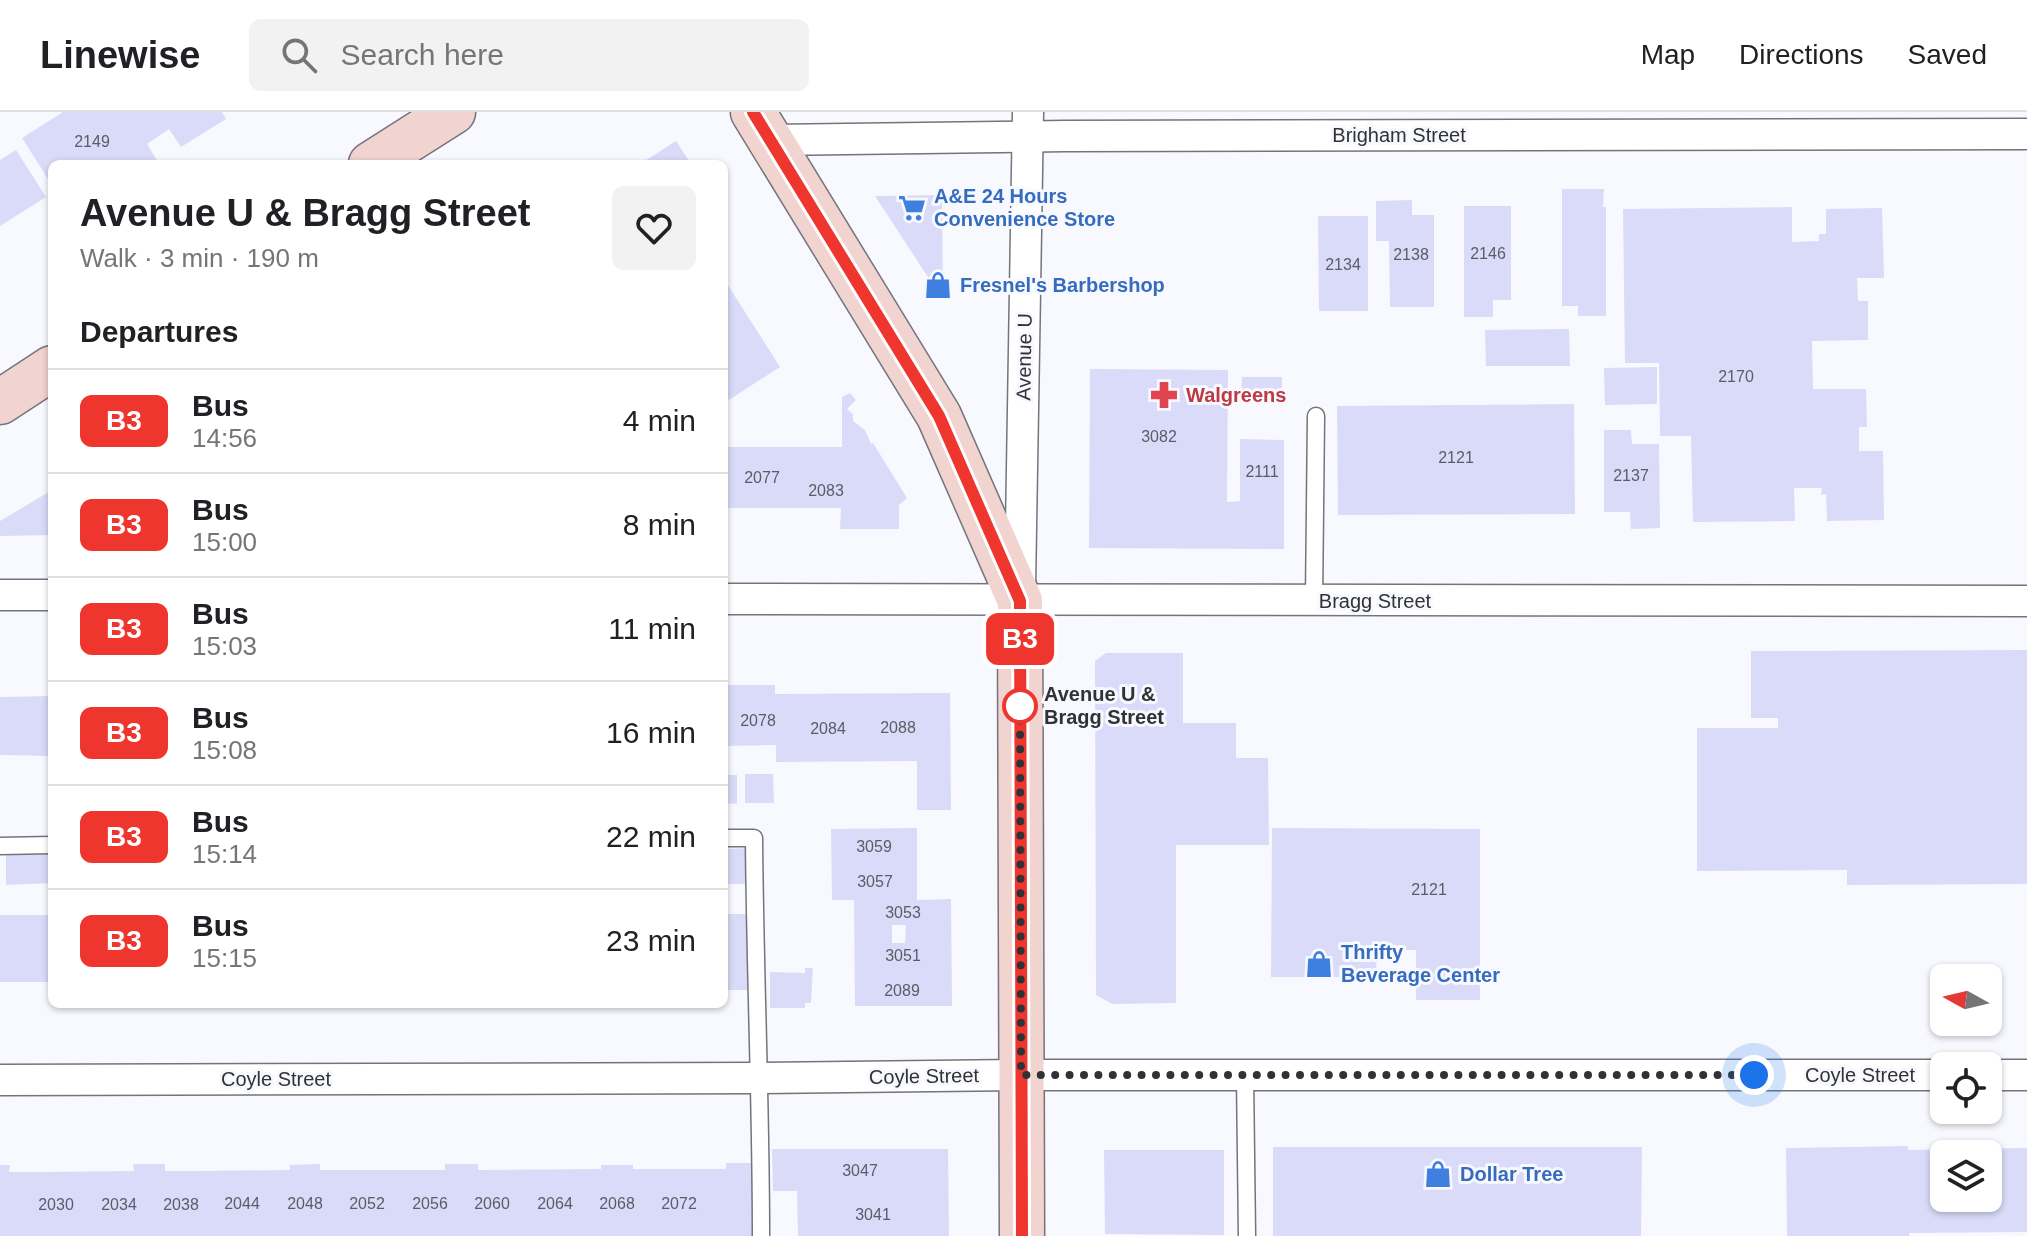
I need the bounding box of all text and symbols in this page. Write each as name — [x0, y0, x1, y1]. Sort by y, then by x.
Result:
search box — [249, 19, 809, 91]
icon: search — [277, 33, 321, 77]
text: Linewise — [40, 34, 201, 76]
text: Search here — [341, 38, 504, 71]
text: Map — [1641, 39, 1695, 70]
text: Directions — [1739, 39, 1864, 70]
text: Saved — [1908, 39, 1987, 70]
street label: Brigham Street — [1332, 124, 1466, 146]
house number: 2149 — [74, 133, 110, 150]
place label: A&E 24 Hours Convenience Store — [934, 185, 1115, 230]
button: heart — [612, 186, 696, 270]
text: Avenue U & Bragg Street — [80, 192, 530, 234]
supermarket icon: A&E 24 Hours Convenience Store — [897, 193, 927, 223]
text: Walk · 3 min · 190 m — [80, 243, 319, 273]
house number: 2146 — [1470, 245, 1506, 262]
house number: 2138 — [1393, 246, 1429, 263]
house number: 2134 — [1325, 256, 1361, 273]
shop icon: Fresnel's Barbershop — [923, 270, 953, 300]
place label: Fresnel's Barbershop — [960, 274, 1165, 296]
street label: Avenue U — [1012, 313, 1036, 401]
text: Departures — [80, 315, 238, 348]
house number: 2170 — [1718, 368, 1754, 385]
pharmacy icon: Walgreens — [1149, 380, 1179, 410]
place label: Walgreens — [1186, 384, 1286, 406]
text: Bus — [192, 389, 249, 422]
text: 4 min — [623, 404, 696, 437]
text: B3 — [106, 405, 142, 436]
text: 14:56 — [192, 423, 257, 453]
house number: 3082 — [1141, 428, 1177, 445]
house number: 2121 — [1438, 449, 1474, 466]
house number: 2111 — [1245, 463, 1279, 480]
house number: 2137 — [1613, 467, 1649, 484]
house number: 2077 — [744, 469, 780, 486]
house number: 2083 — [808, 482, 844, 499]
text: Bus — [192, 493, 249, 526]
text: 8 min — [623, 508, 696, 541]
text: B3 — [106, 509, 142, 540]
text: 15:00 — [192, 527, 257, 557]
street label: Bragg Street — [1319, 590, 1432, 612]
text: Bus — [192, 597, 249, 630]
text: 11 min — [608, 612, 696, 645]
text: B3 — [106, 613, 142, 644]
line badge: B3 — [984, 613, 1056, 665]
text: B3 — [1002, 623, 1038, 654]
text: 15:03 — [192, 631, 257, 661]
place label: Avenue U & Bragg Street — [1044, 683, 1164, 728]
marker: Avenue U & Bragg Street — [1003, 689, 1037, 723]
text: Bus — [192, 701, 249, 734]
house number: 2078 — [740, 712, 776, 729]
text: 16 min — [606, 716, 696, 749]
text: B3 — [106, 717, 142, 748]
house number: 2088 — [880, 719, 916, 736]
house number: 2084 — [810, 720, 846, 737]
text: 15:08 — [192, 735, 257, 765]
text: Bus — [192, 805, 249, 838]
text: 22 min — [606, 820, 696, 853]
text: B3 — [106, 821, 142, 852]
house number: 3059 — [856, 838, 892, 855]
text: 15:14 — [192, 839, 257, 869]
house number: 3057 — [857, 873, 893, 890]
house number: 2121 — [1411, 881, 1447, 898]
house number: 3053 — [885, 904, 921, 921]
text: Bus — [192, 909, 249, 942]
text: 23 min — [606, 924, 696, 957]
text: B3 — [106, 925, 142, 956]
place label: Thrifty Beverage Center — [1341, 941, 1500, 986]
text: 15:15 — [192, 943, 257, 973]
house number: 3051 — [885, 947, 921, 964]
shop icon: Thrifty Beverage Center — [1304, 949, 1334, 979]
north arrow — [1930, 964, 2002, 1036]
map controls — [1930, 964, 2002, 1212]
house number: 2089 — [884, 982, 920, 999]
button: locate — [1930, 1052, 2002, 1124]
your location — [1734, 1055, 1774, 1095]
street label: Coyle Street — [869, 1064, 980, 1088]
street label: Coyle Street — [1805, 1064, 1915, 1086]
street label: Coyle Street — [221, 1068, 331, 1090]
button: layers — [1930, 1140, 2002, 1212]
shop icon: Dollar Tree — [1423, 1159, 1453, 1189]
house number: 3047 — [842, 1162, 878, 1179]
place label: Dollar Tree — [1460, 1163, 1563, 1185]
house number: 2044 — [224, 1195, 260, 1212]
house number: 2048 — [287, 1195, 323, 1212]
house number: 2052 — [349, 1195, 385, 1212]
house number: 2056 — [412, 1195, 448, 1212]
house number: 2060 — [474, 1195, 510, 1212]
house number: 2064 — [537, 1195, 573, 1212]
house number: 2068 — [599, 1195, 635, 1212]
house number: 2072 — [661, 1195, 697, 1212]
house number: 2030 — [38, 1196, 74, 1213]
house number: 2034 — [101, 1196, 137, 1213]
house number: 2038 — [163, 1196, 199, 1213]
house number: 3041 — [855, 1206, 891, 1223]

